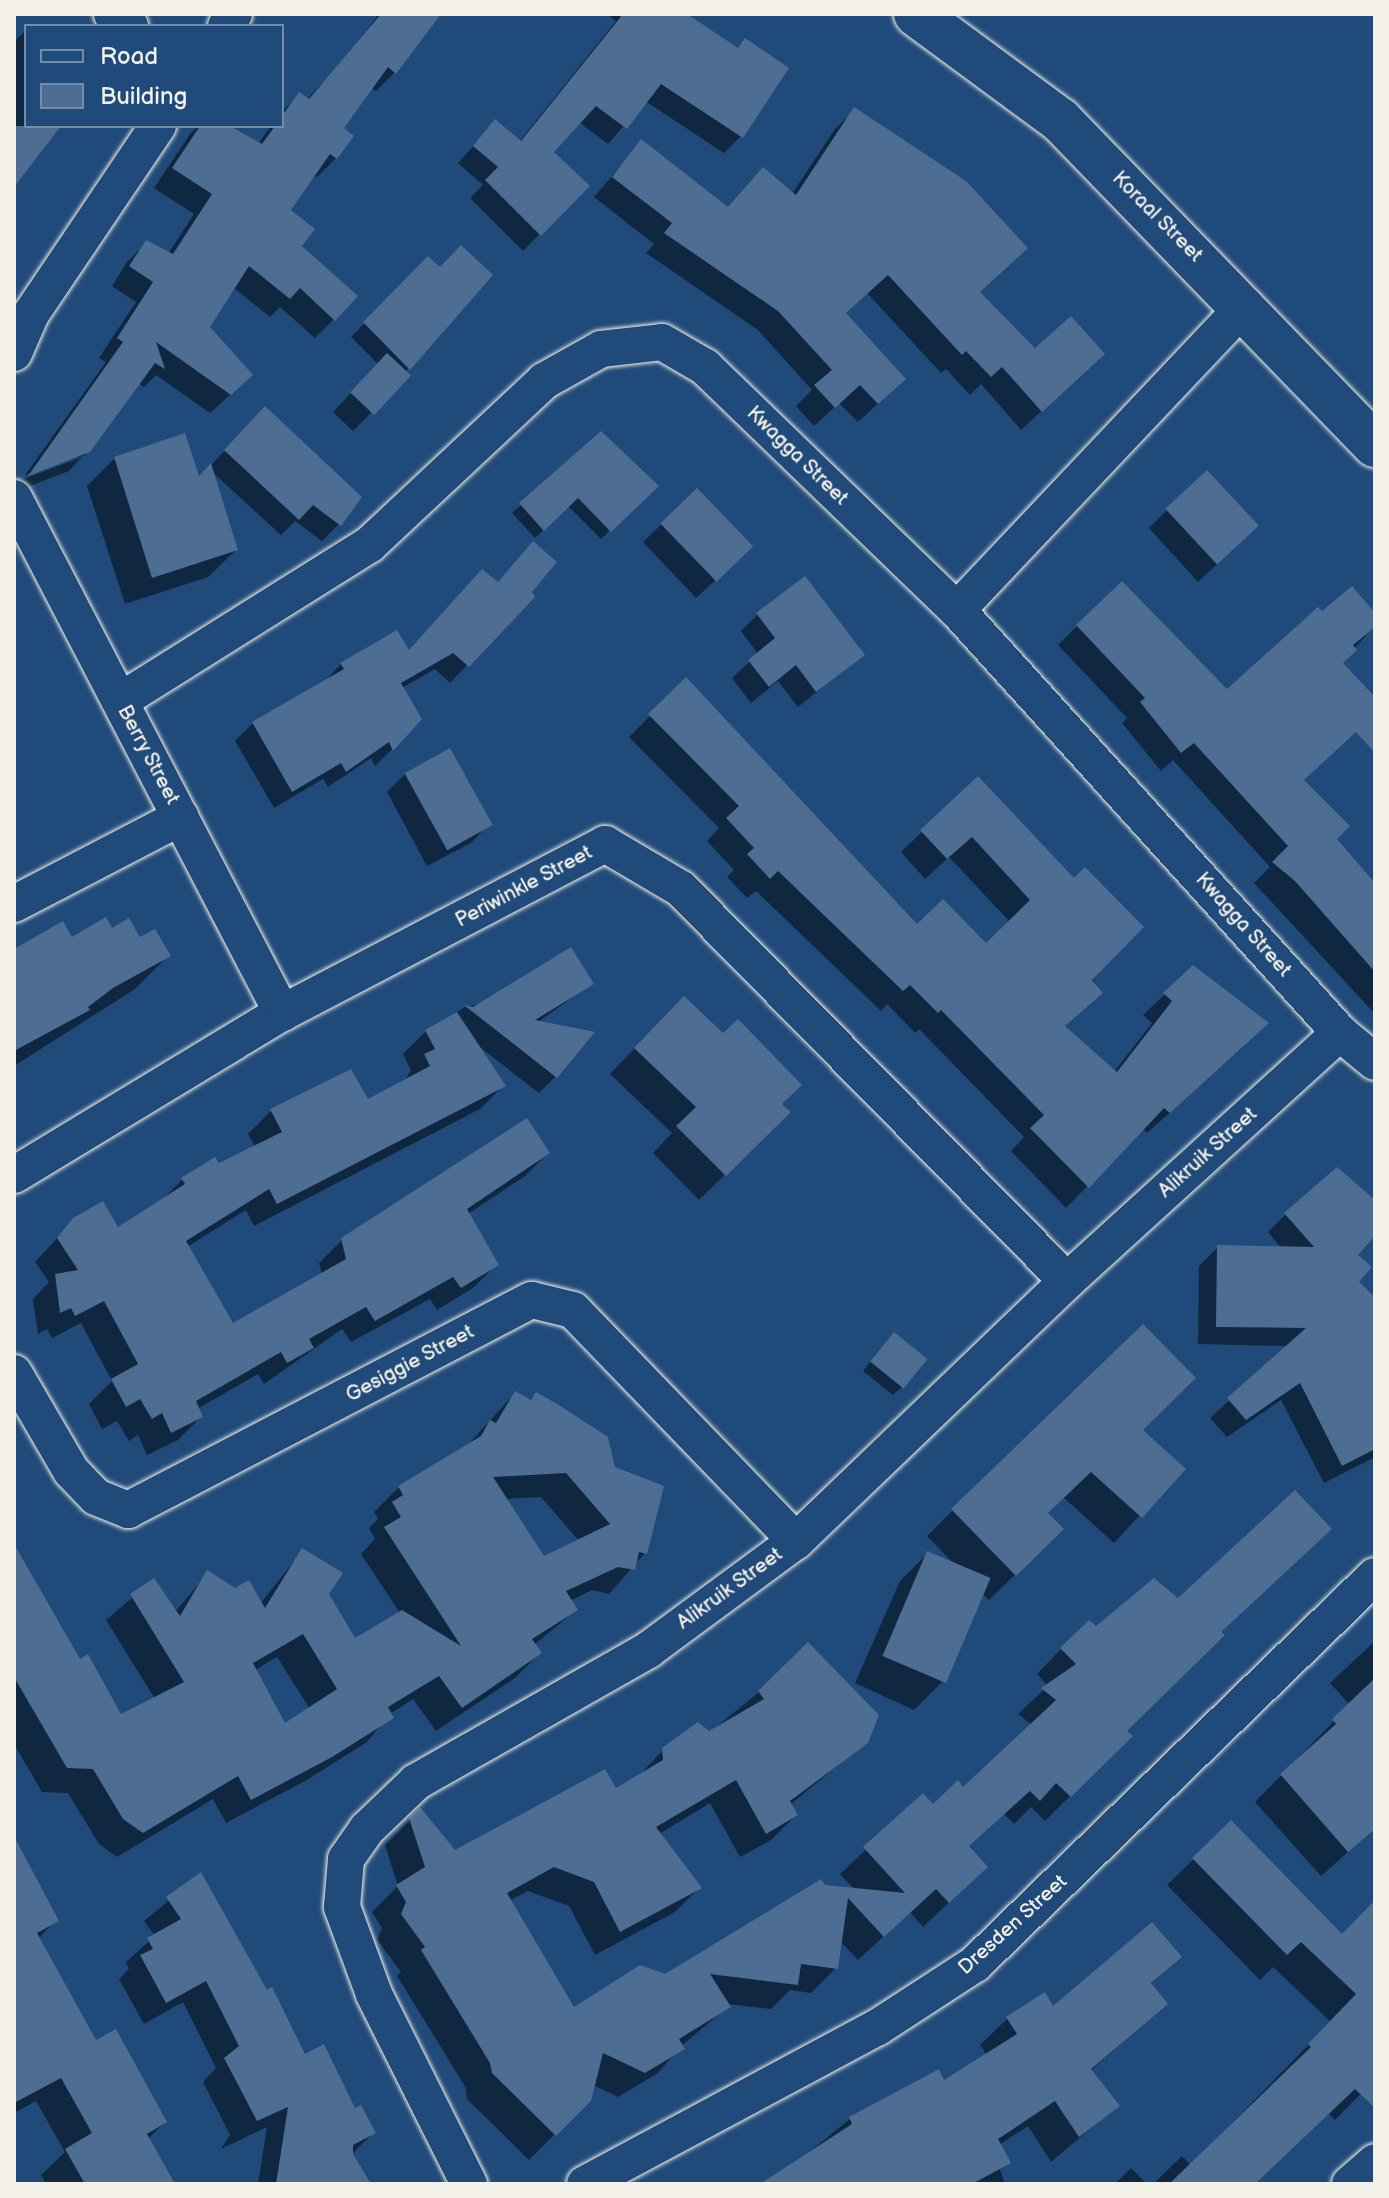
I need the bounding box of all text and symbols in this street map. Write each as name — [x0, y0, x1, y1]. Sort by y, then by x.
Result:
legend — [24, 24, 284, 128]
text: Road — [100, 42, 158, 71]
text: Building — [100, 82, 187, 111]
street label: Koraal Street — [1107, 167, 1207, 267]
street label: Kwagga Street — [741, 402, 853, 510]
street label: Berry Street — [111, 701, 185, 809]
street label: Periwinkle Street — [452, 841, 596, 933]
street label: Kwagga Street — [1190, 868, 1296, 982]
street label: Alikruik Street — [1154, 1102, 1262, 1204]
street label: Gesiggie Street — [342, 1320, 478, 1408]
street label: Alikruik Street — [673, 1543, 787, 1635]
street label: Dresden Street — [954, 1870, 1072, 1980]

